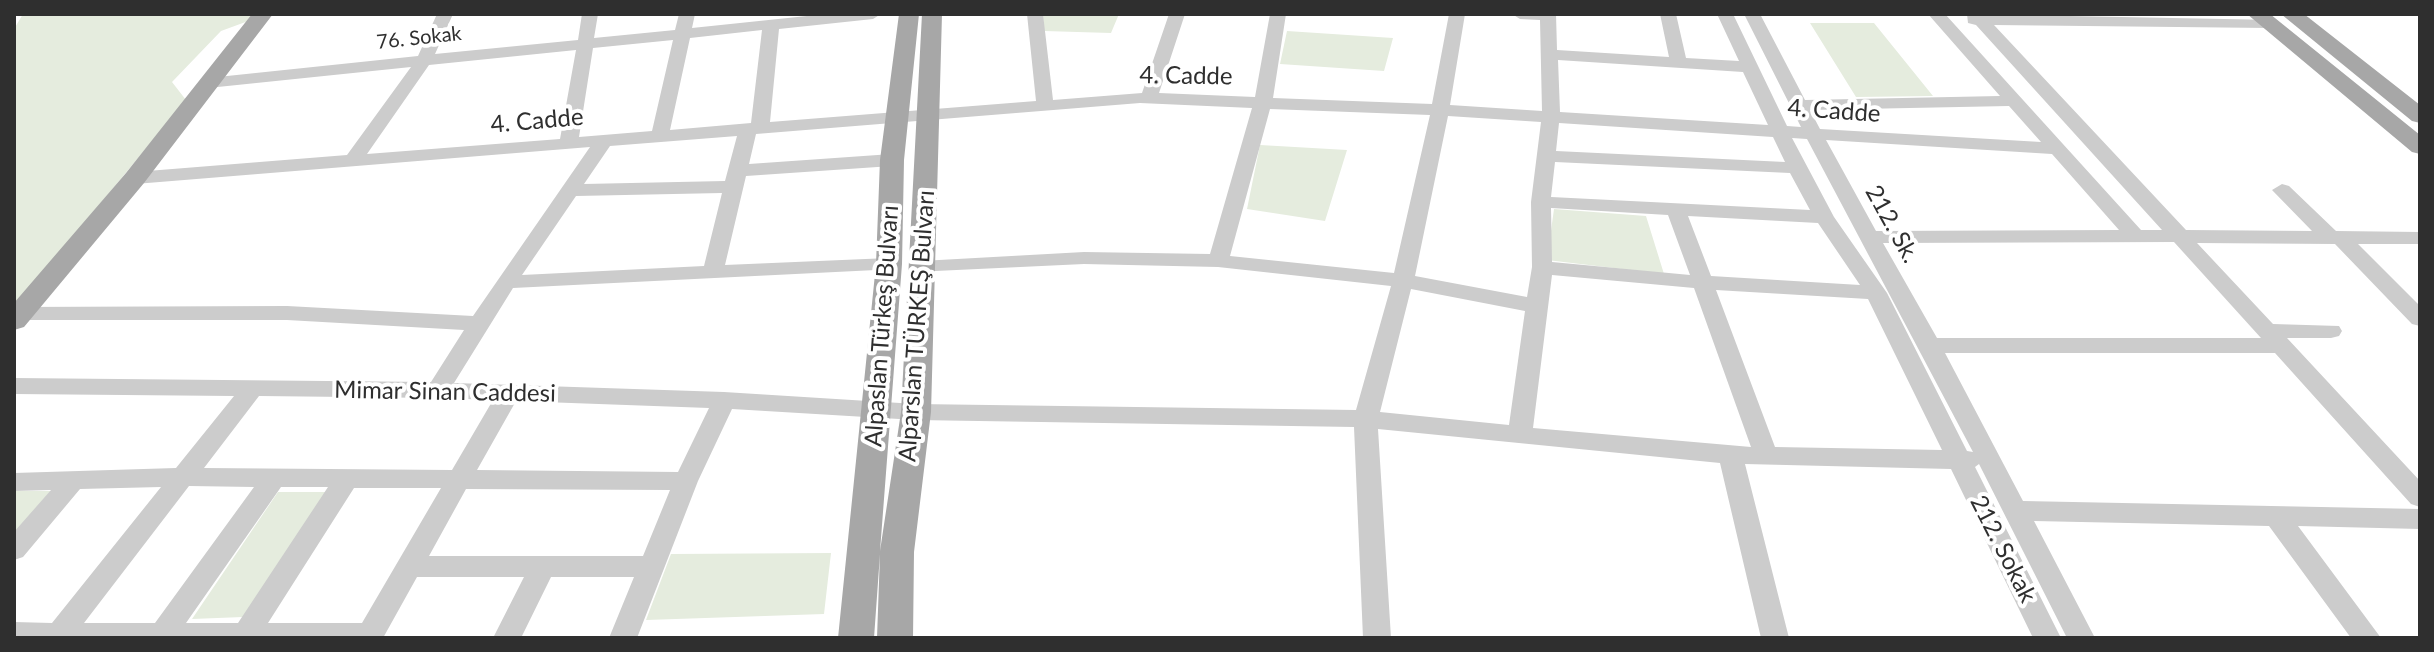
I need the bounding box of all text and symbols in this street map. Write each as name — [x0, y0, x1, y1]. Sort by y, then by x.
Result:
street label: 76. Sokak — [375, 22, 463, 54]
street label: 4. Cadde — [1139, 61, 1233, 91]
street label: 4. Cadde — [1786, 93, 1882, 129]
street label: 4. Cadde — [489, 103, 585, 139]
street label: 212. Sk. — [1859, 180, 1925, 268]
street label: Alparslan TÜRKEŞ Bulvarı — [893, 189, 941, 463]
street label: Alpaslan Türkeş Bulvarı — [859, 204, 905, 448]
street label: Mimar Sinan Caddesi — [334, 376, 556, 408]
street label: 212. Sokak — [1964, 491, 2042, 607]

